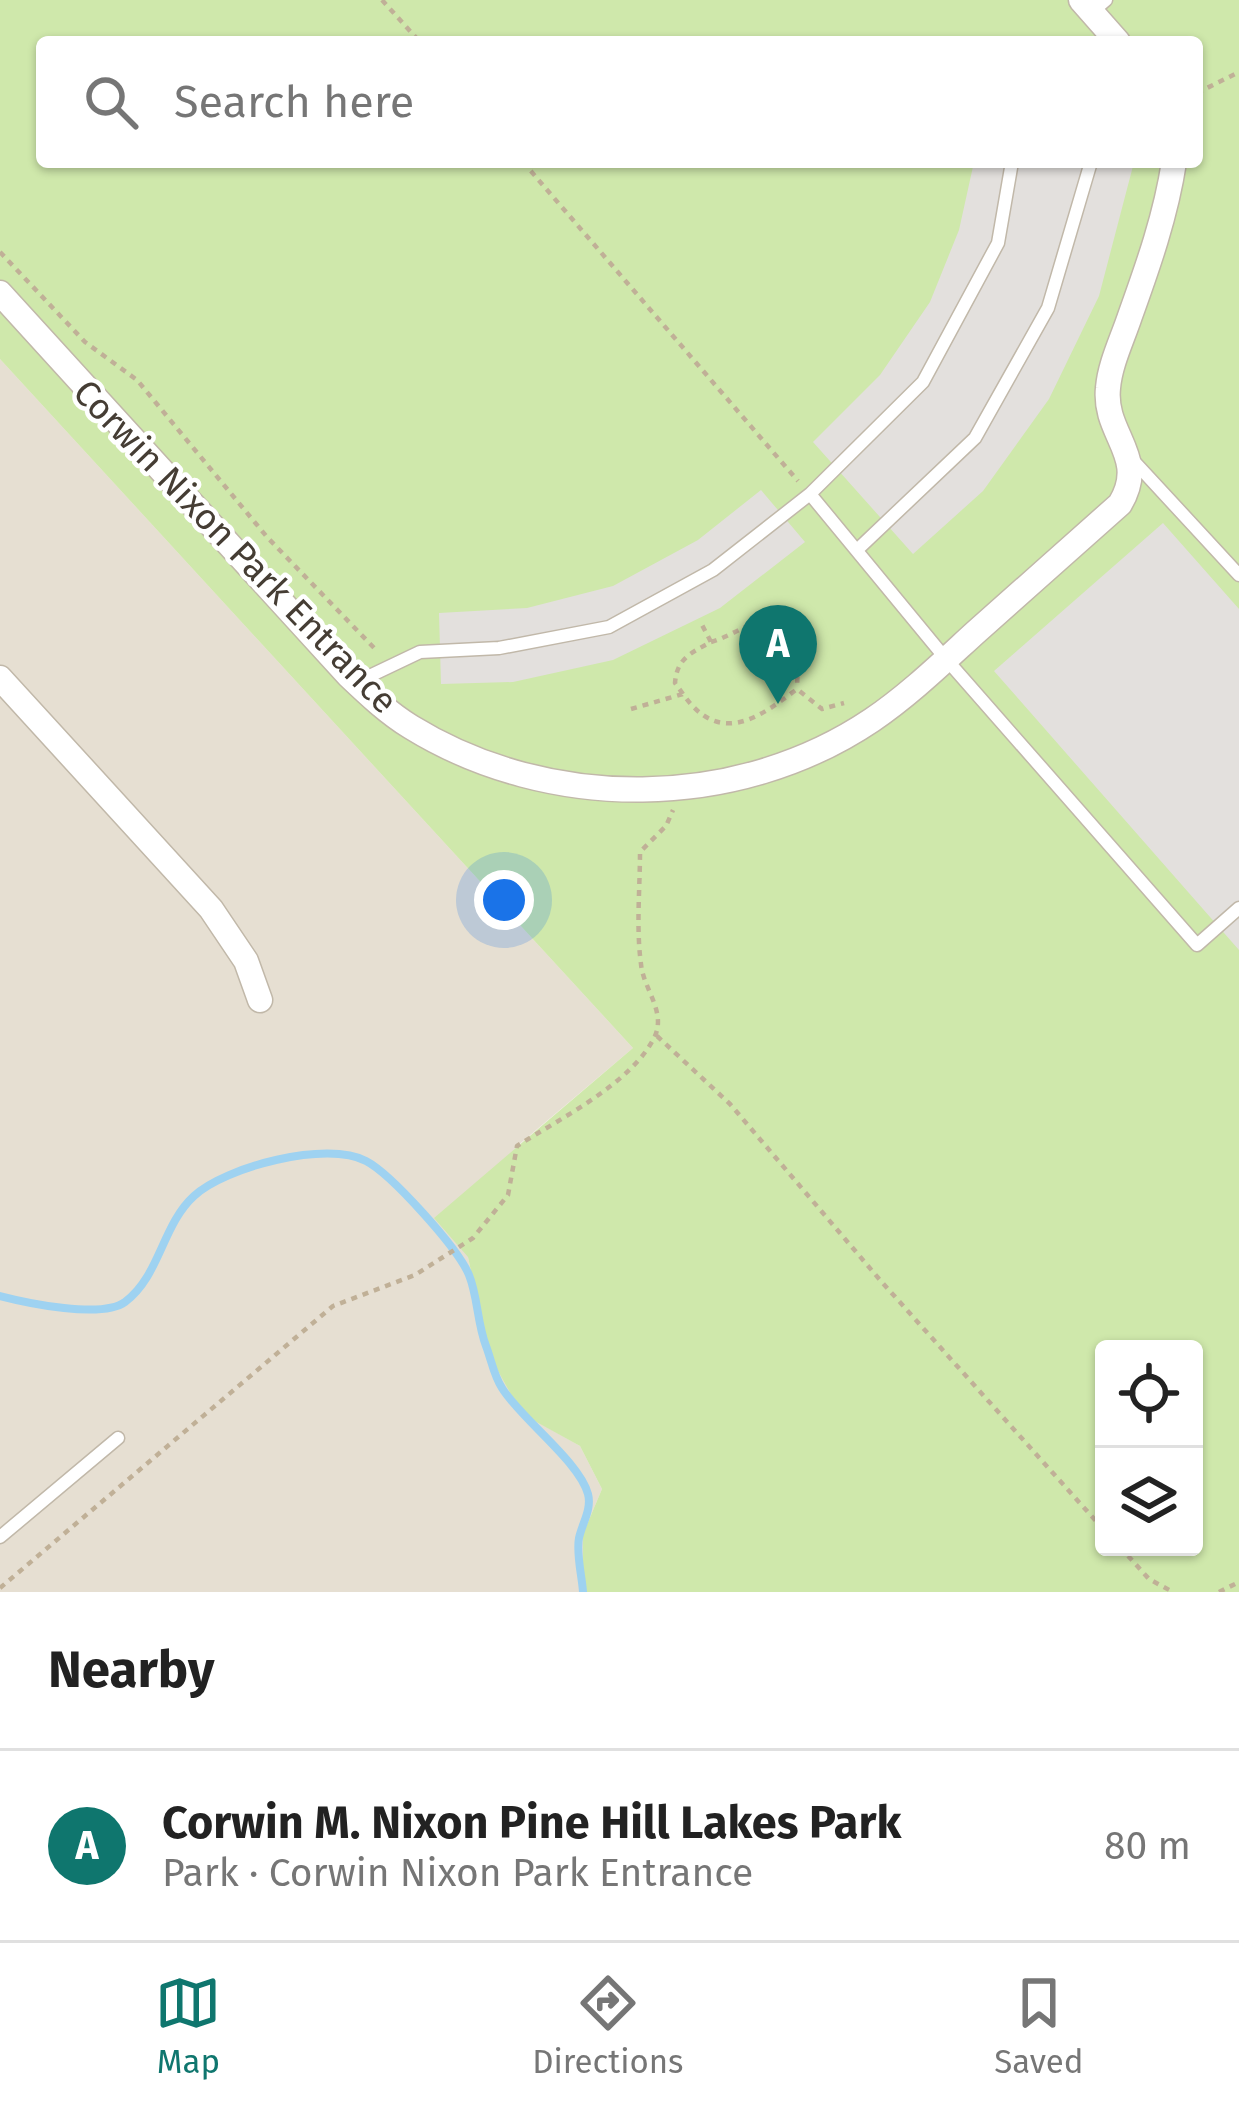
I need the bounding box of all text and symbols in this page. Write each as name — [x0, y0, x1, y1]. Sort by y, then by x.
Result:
search box — [36, 36, 1203, 168]
icon: search — [78, 69, 144, 135]
text: Search here — [174, 75, 414, 129]
street label: Corwin Nixon Park Entrance — [64, 371, 406, 723]
pin: A — [739, 605, 817, 704]
your location — [474, 870, 534, 930]
map controls — [1095, 1340, 1203, 1556]
button: locate — [1095, 1340, 1203, 1448]
button: layers — [1095, 1448, 1203, 1556]
text: Nearby — [48, 1639, 214, 1701]
text: Corwin M. Nixon Pine Hill Lakes Park — [162, 1796, 901, 1850]
text: A — [75, 1823, 99, 1869]
text: 80 m — [1104, 1823, 1191, 1869]
text: Park · Corwin Nixon Park Entrance — [162, 1850, 753, 1896]
tab: Map — [155, 1970, 221, 2082]
tab: Directions — [532, 1970, 684, 2082]
tab: Saved — [994, 1970, 1084, 2082]

